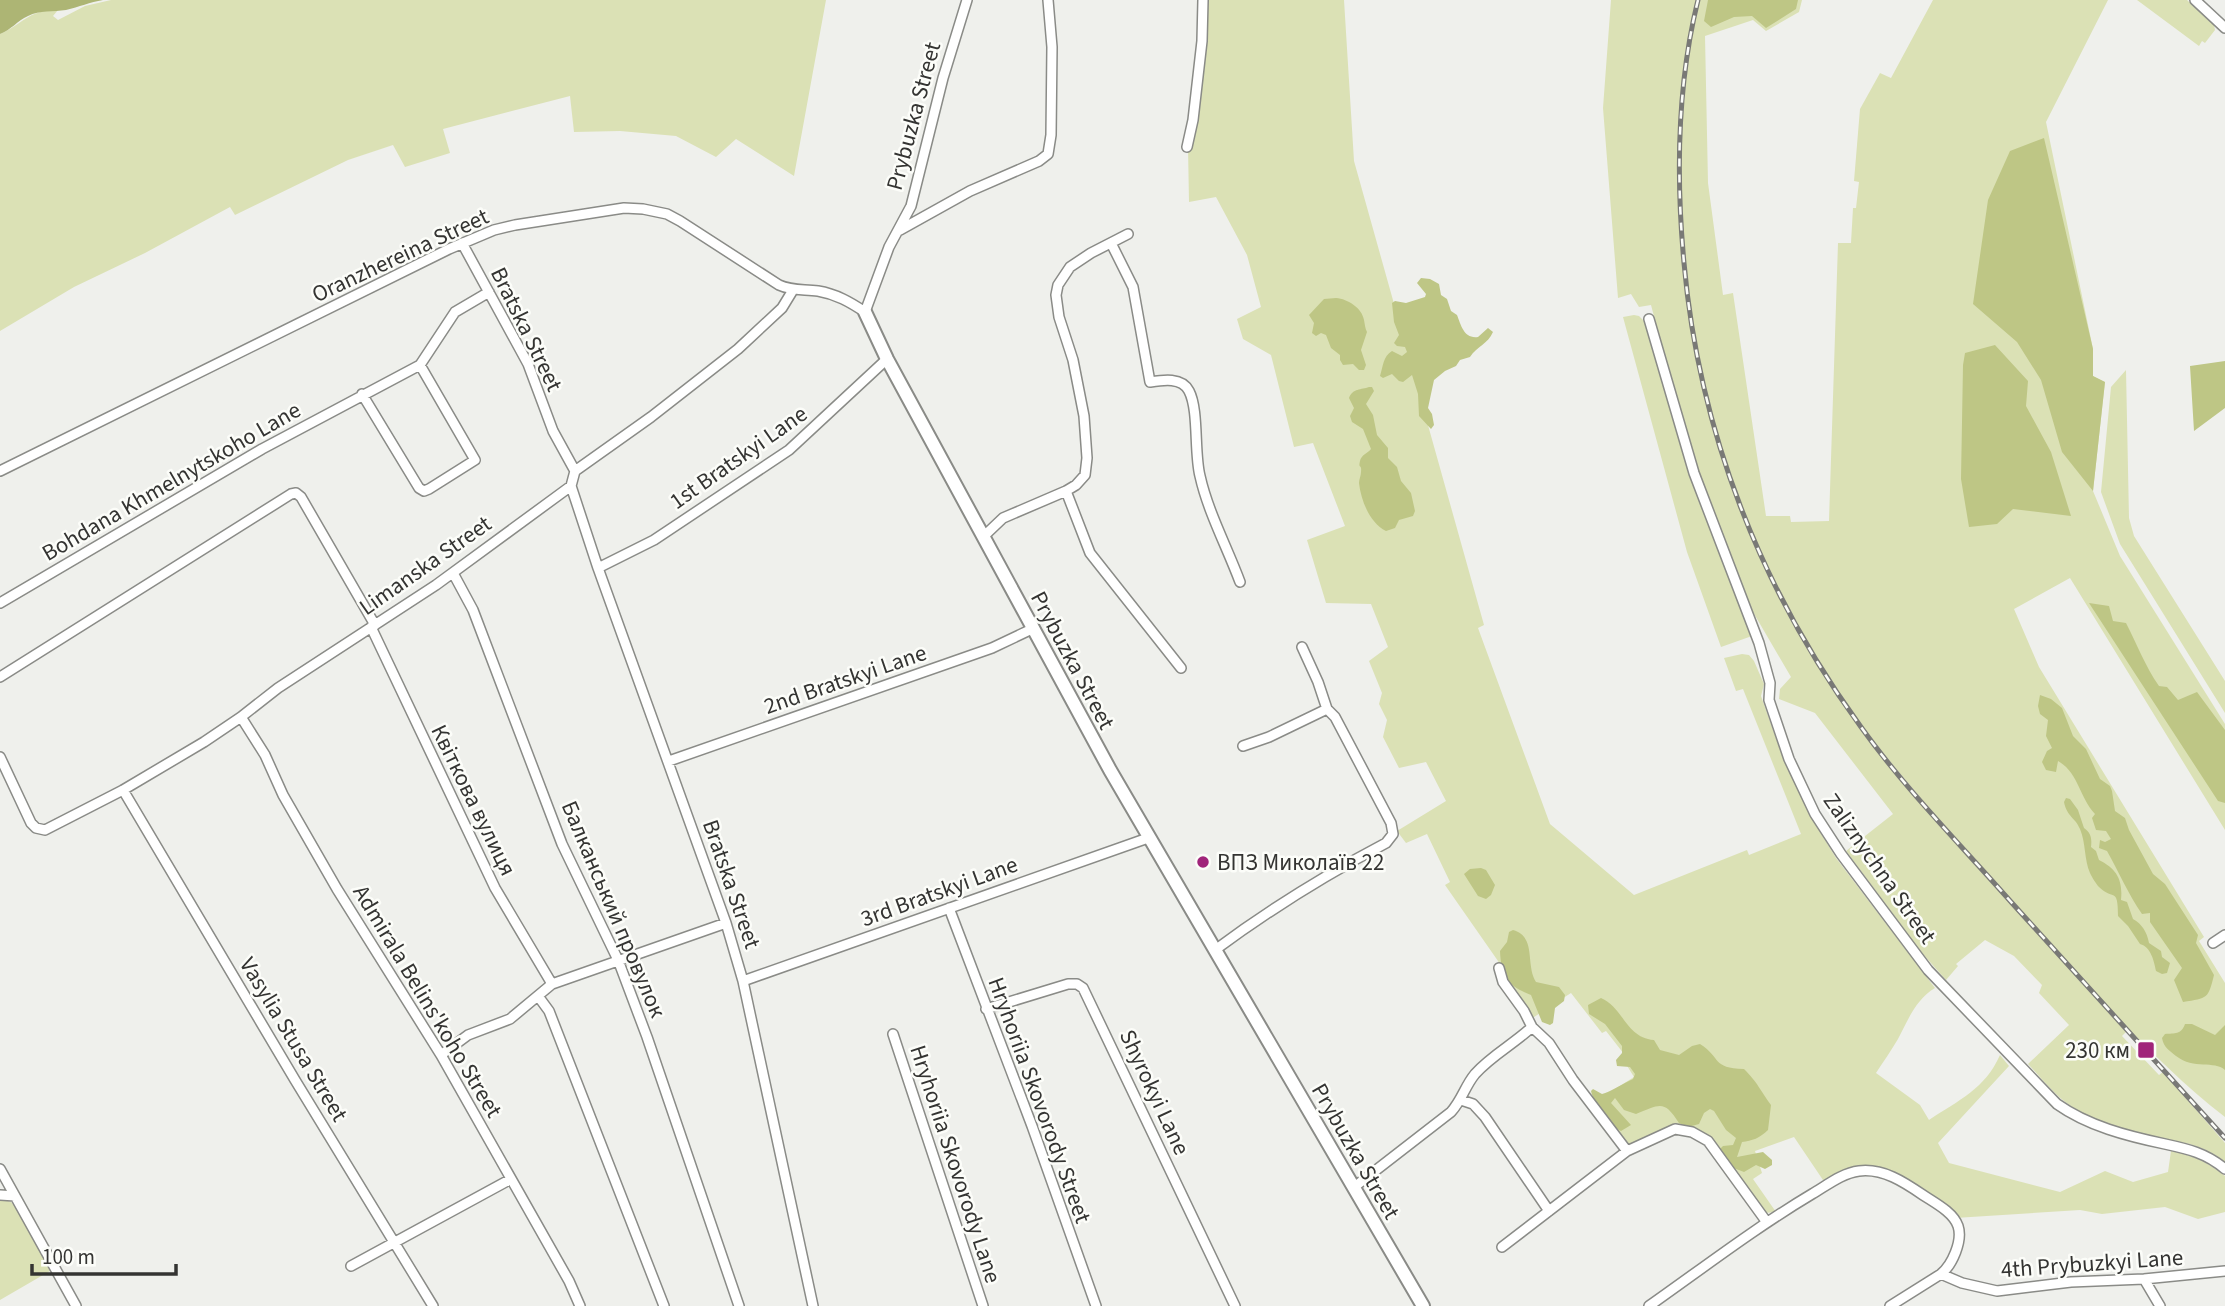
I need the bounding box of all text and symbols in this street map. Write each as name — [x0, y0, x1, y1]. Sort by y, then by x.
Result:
street label: Prybuzka Street — [878, 38, 949, 194]
street label: Oranzhereina Street — [306, 200, 494, 311]
street label: Bratska Street — [482, 262, 571, 397]
street label: Bohdana Khmelnytskoho Lane — [36, 394, 307, 569]
street label: 1st Bratskyi Lane — [663, 398, 814, 517]
street label: Limanska Street — [352, 507, 498, 623]
street label: Prybuzka Street — [1022, 585, 1123, 735]
street label: 2nd Bratskyi Lane — [759, 636, 931, 723]
street label: Квіткова вулиця — [423, 719, 524, 881]
street label: Zaliznychna Street — [1815, 786, 1944, 951]
street label: Балканський провулок — [553, 796, 674, 1023]
street label: Bratska Street — [694, 815, 769, 953]
place label: ВПЗ Миколаїв 22 — [1217, 846, 1384, 879]
street label: 3rd Bratskyi Lane — [856, 848, 1022, 935]
marker: ВПЗ Миколаїв 22 — [1195, 854, 1211, 870]
street label: Admirala Belins'koho Street — [345, 879, 510, 1124]
street label: Vasylia Stusa Street — [231, 951, 356, 1128]
street label: Hryhoriia Skovorody Street — [980, 973, 1099, 1228]
street label: Shyrokyi Lane — [1111, 1024, 1198, 1160]
place label: 230 км — [2065, 1034, 2130, 1067]
marker: 230 км — [2136, 1040, 2156, 1060]
street label: Hryhoriia Skovorody Lane — [901, 1041, 1010, 1287]
street label: Prybuzka Street — [1303, 1077, 1408, 1226]
scale bar — [32, 1232, 175, 1276]
street label: 4th Prybuzkyi Lane — [2000, 1241, 2184, 1286]
text: 100 m — [42, 1242, 95, 1272]

